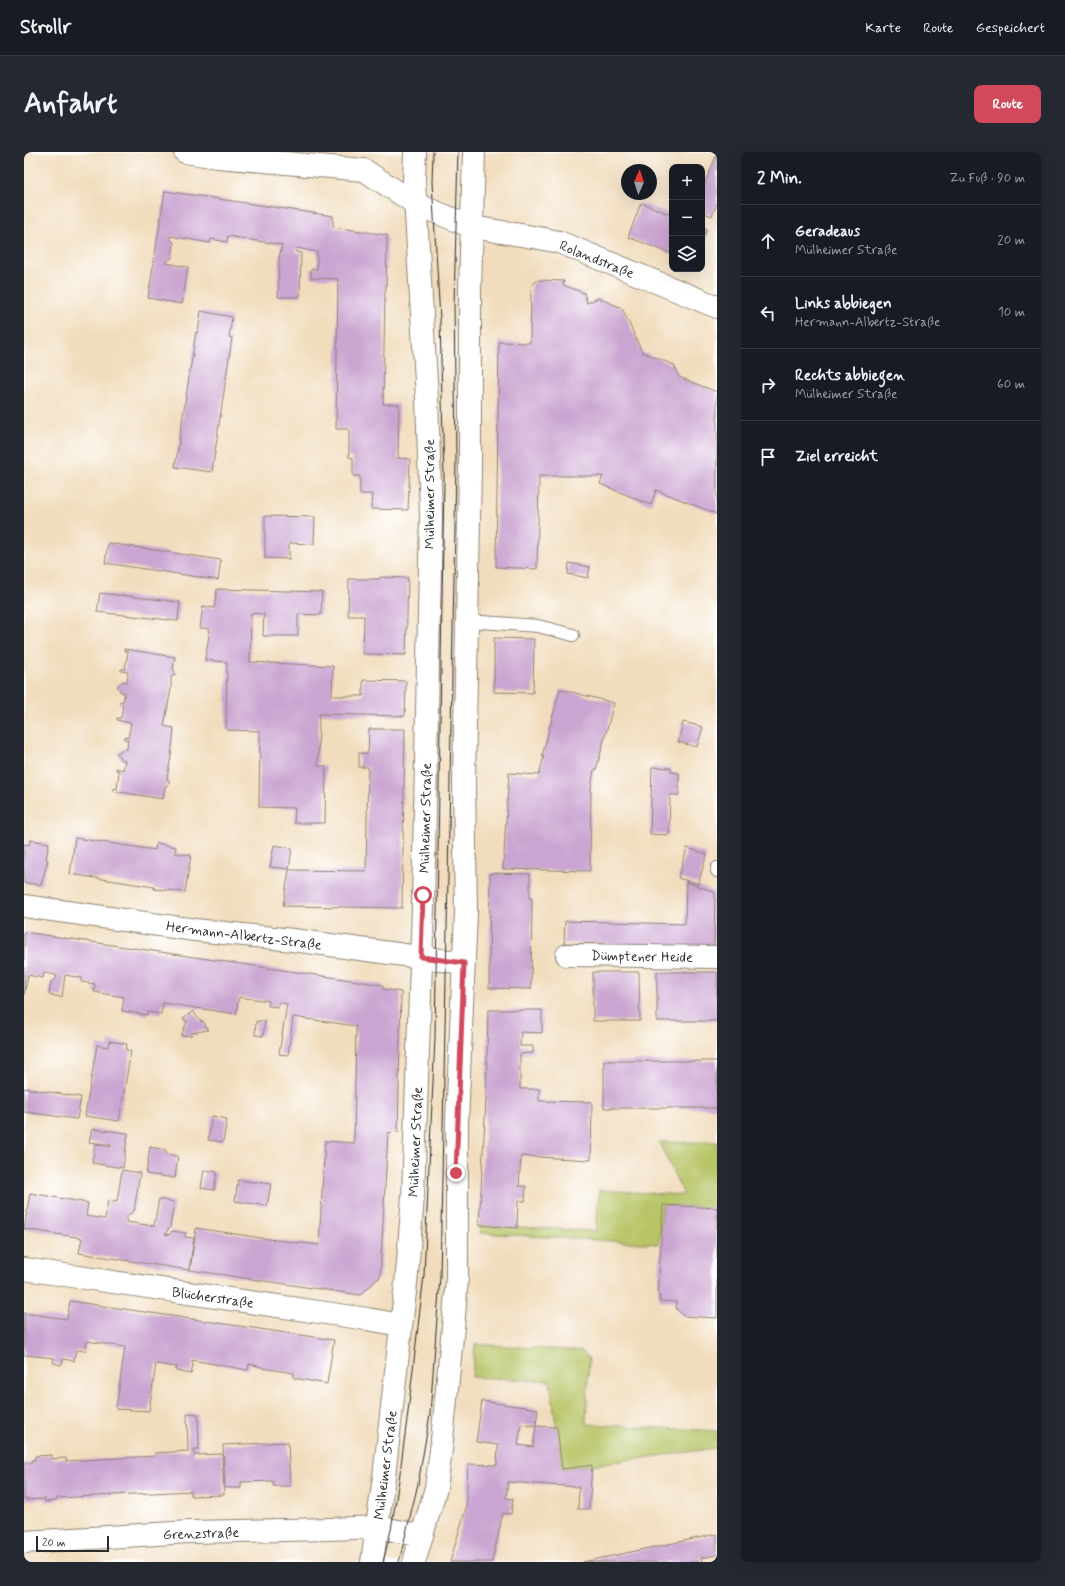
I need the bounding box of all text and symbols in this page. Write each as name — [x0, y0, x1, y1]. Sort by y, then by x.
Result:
text: Strollr — [20, 15, 71, 40]
text: Karte — [865, 19, 901, 37]
text: Route — [923, 19, 954, 37]
text: Gespeichert — [976, 19, 1045, 37]
button: Route — [974, 85, 1041, 123]
text: Anfahrt — [24, 86, 117, 123]
north arrow — [621, 164, 657, 200]
map controls — [669, 164, 705, 272]
button: + — [669, 164, 705, 200]
text: 2 Min. — [757, 167, 802, 189]
text: Zu Fuß · 90 m — [949, 170, 1025, 187]
button: − — [669, 200, 705, 236]
text: Geradeaus — [795, 222, 860, 242]
icon: ahead — [757, 230, 779, 252]
text: 20 m — [997, 232, 1025, 249]
button: layers — [669, 236, 705, 272]
street label: Rolandstraße — [557, 237, 637, 283]
text: Mülheimer Straße — [795, 242, 897, 259]
text: Links abbiegen — [795, 294, 892, 314]
icon: left — [757, 302, 779, 324]
text: 10 m — [998, 304, 1025, 321]
text: Hermann-Albertz-Straße — [795, 314, 940, 331]
text: Rechts abbiegen — [795, 366, 905, 386]
icon: right — [757, 374, 779, 396]
text: 60 m — [997, 376, 1025, 393]
text: Mülheimer Straße — [795, 386, 897, 403]
street label: Mülheimer Straße — [421, 439, 439, 549]
icon: arrive — [757, 446, 779, 468]
text: Ziel erreicht — [795, 447, 878, 467]
street label: Mülheimer Straße — [416, 763, 436, 873]
route start — [414, 886, 432, 904]
street label: Hermann-Albertz-Straße — [165, 918, 323, 954]
street label: Dümptener Heide — [591, 947, 693, 967]
street label: Mülheimer Straße — [405, 1087, 427, 1197]
route end — [447, 1164, 465, 1182]
street label: Blücherstraße — [171, 1283, 255, 1313]
street label: Mülheimer Straße — [370, 1409, 402, 1521]
street label: Grenzstraße — [163, 1524, 240, 1544]
scale bar — [36, 1534, 109, 1553]
text: 20 m — [42, 1536, 65, 1550]

